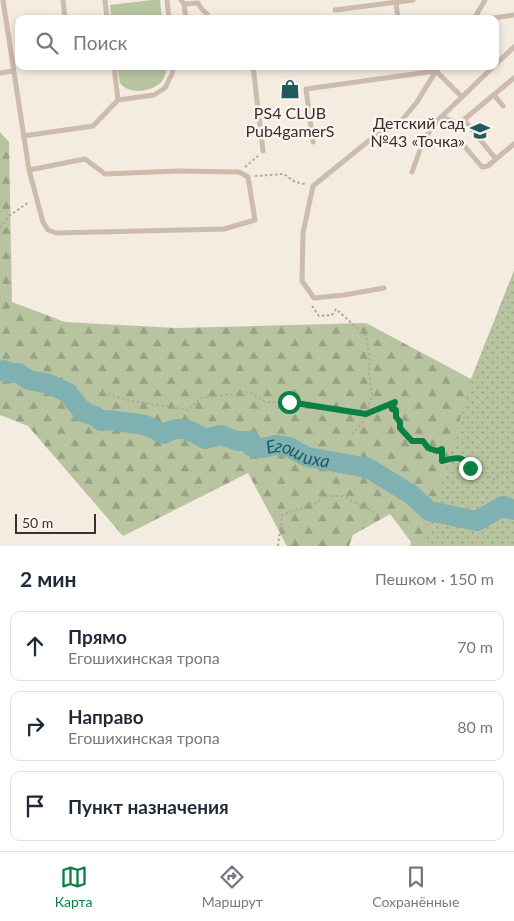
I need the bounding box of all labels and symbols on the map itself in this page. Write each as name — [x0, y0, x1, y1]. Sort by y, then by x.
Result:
shop icon: PS4 CLUB Pub4gamerS — [279, 78, 301, 100]
place label: PS4 CLUB Pub4gamerS — [245, 103, 335, 140]
place label: Детский сад №43 «Точка» — [370, 113, 465, 150]
school or university icon: Детский сад №43 «Точка» — [469, 120, 491, 142]
route start — [278, 391, 301, 414]
water label: Егошиха — [264, 434, 332, 472]
route end — [459, 457, 482, 480]
scale bar — [15, 511, 96, 534]

